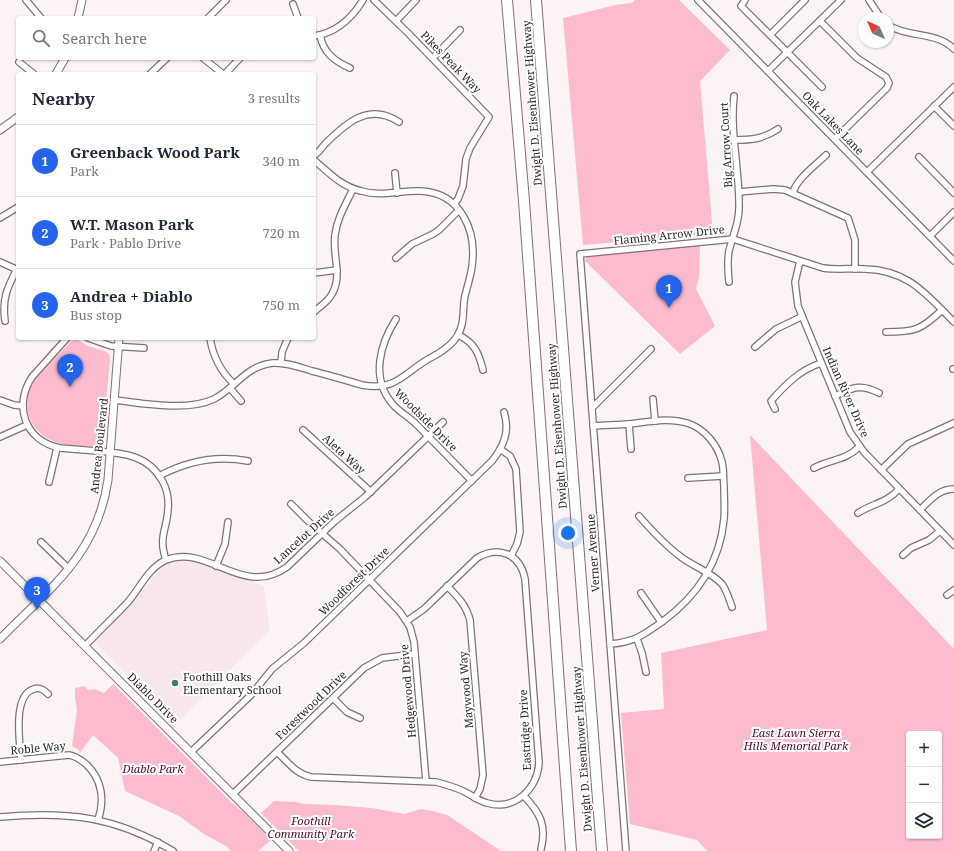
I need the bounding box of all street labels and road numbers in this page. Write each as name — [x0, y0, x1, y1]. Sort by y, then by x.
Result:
street label: Dwight D. Eisenhower Highway — [518, 19, 545, 186]
street label: Pikes Peak Way — [418, 27, 485, 97]
street label: Oak Lakes Lane — [799, 88, 868, 158]
street label: Big Arrow Court — [716, 102, 735, 188]
street label: Flaming Arrow Drive — [613, 221, 725, 248]
street label: Dwight D. Eisenhower Highway — [543, 342, 570, 509]
street label: Indian River Drive — [820, 344, 873, 439]
street label: Woodside Drive — [392, 385, 461, 454]
street label: Andrea Boulevard — [86, 397, 111, 494]
street label: Aleta Way — [320, 430, 370, 477]
street label: Lancelot Drive — [270, 504, 337, 567]
street label: Verner Avenue — [582, 513, 603, 593]
street label: Woodforest Drive — [315, 543, 392, 618]
street label: Hedgewood Drive — [396, 644, 419, 738]
street label: Maywood Way — [455, 650, 476, 729]
street label: Dwight D. Eisenhower Highway — [568, 665, 595, 832]
street label: Forestwood Drive — [272, 667, 349, 742]
street label: Diablo Drive — [125, 669, 182, 726]
street label: Eastridge Drive — [515, 689, 534, 771]
street label: Roble Way — [10, 738, 67, 757]

